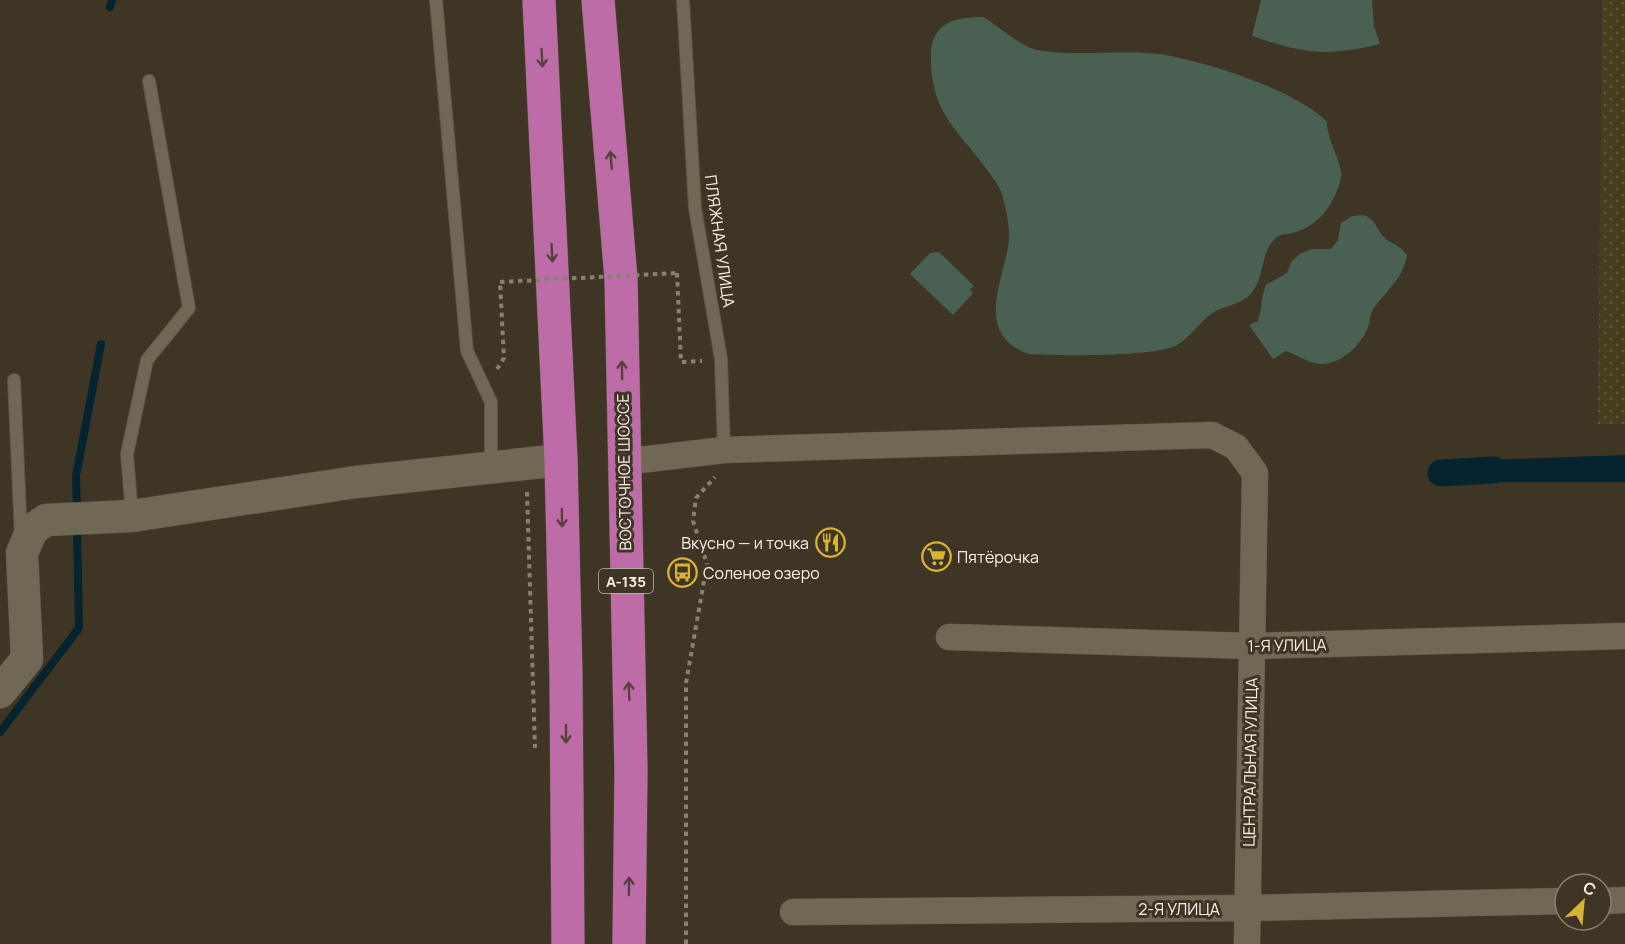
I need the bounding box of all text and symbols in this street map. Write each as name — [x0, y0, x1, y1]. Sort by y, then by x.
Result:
one-way arrow — [537, 48, 548, 68]
one-way arrow — [605, 151, 616, 171]
street label: ПЛЯЖНАЯ УЛИЦА — [700, 173, 740, 309]
one-way arrow — [546, 243, 557, 263]
one-way arrow — [616, 360, 628, 380]
street label: ВОСТОЧНОЕ ШОССЕ — [612, 393, 636, 551]
one-way arrow — [556, 508, 568, 528]
restaurant icon: Вкусно — и точка — [814, 527, 846, 559]
place label: Вкусно — и точка — [681, 532, 809, 554]
supermarket icon: Пятёрочка — [920, 541, 952, 573]
place label: Пятёрочка — [957, 546, 1039, 568]
bus stop icon: Соленое озеро — [666, 557, 698, 589]
place label: Соленое озеро — [703, 562, 820, 584]
road number: А-135 — [599, 569, 653, 593]
street label: 1-Я УЛИЦА — [1247, 633, 1327, 657]
street label: ЦЕНТРАЛЬНАЯ УЛИЦА — [1238, 677, 1262, 847]
one-way arrow — [623, 681, 634, 701]
one-way arrow — [560, 724, 572, 744]
north arrow — [1553, 872, 1613, 932]
one-way arrow — [624, 876, 635, 896]
text: С — [1579, 876, 1600, 901]
street label: 2-Я УЛИЦА — [1138, 898, 1220, 920]

